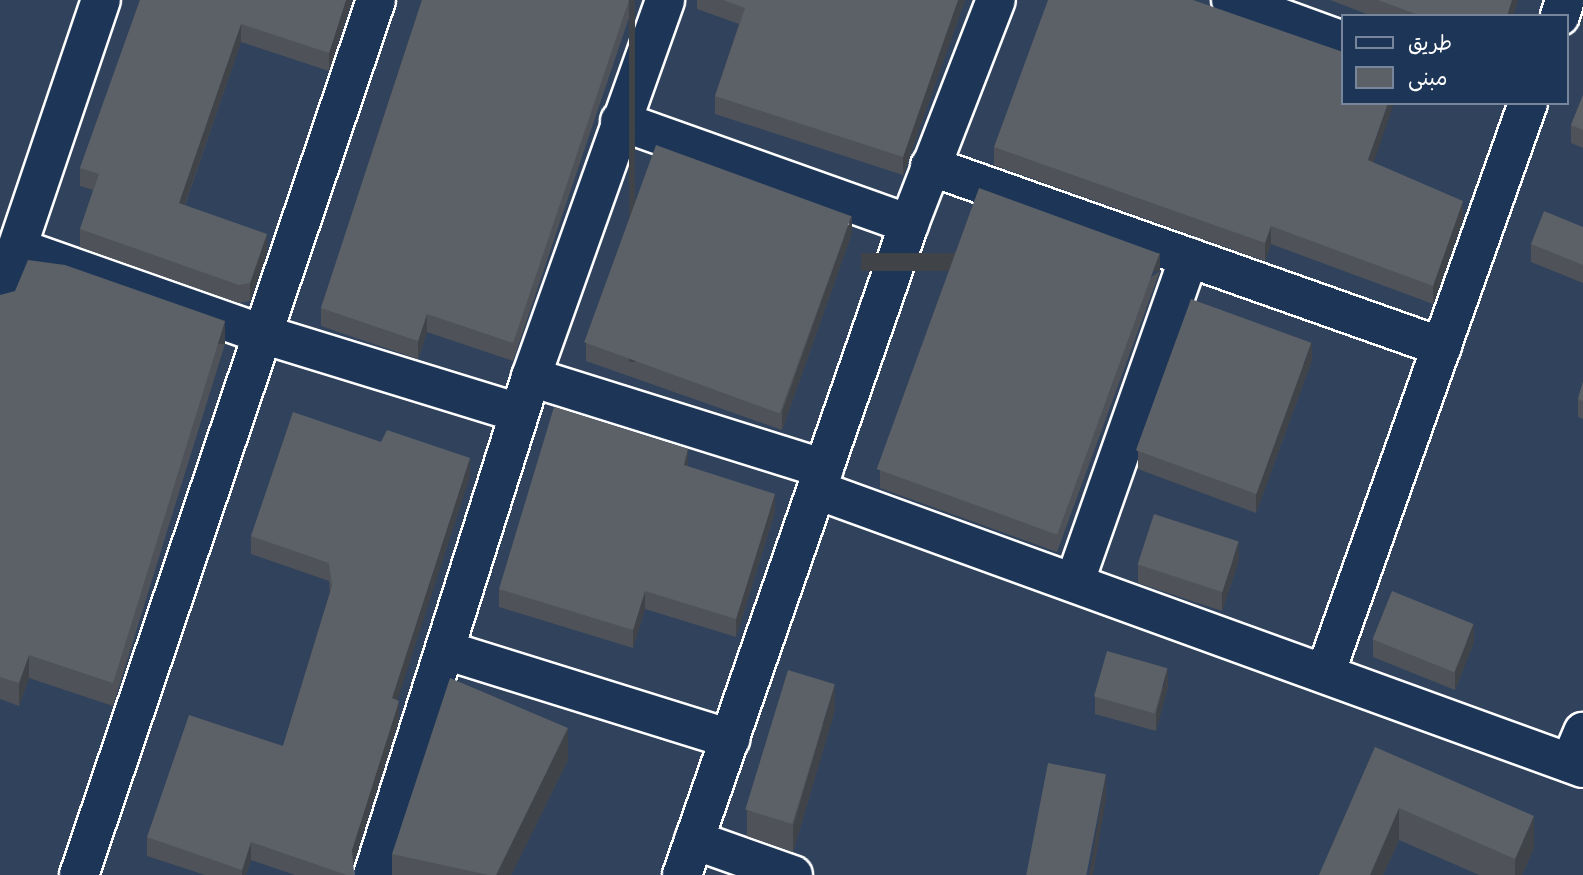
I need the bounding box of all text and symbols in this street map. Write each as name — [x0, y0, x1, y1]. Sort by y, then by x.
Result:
legend — [1342, 14, 1569, 105]
text: طريق — [1408, 24, 1452, 62]
text: مبنى — [1408, 59, 1447, 97]

